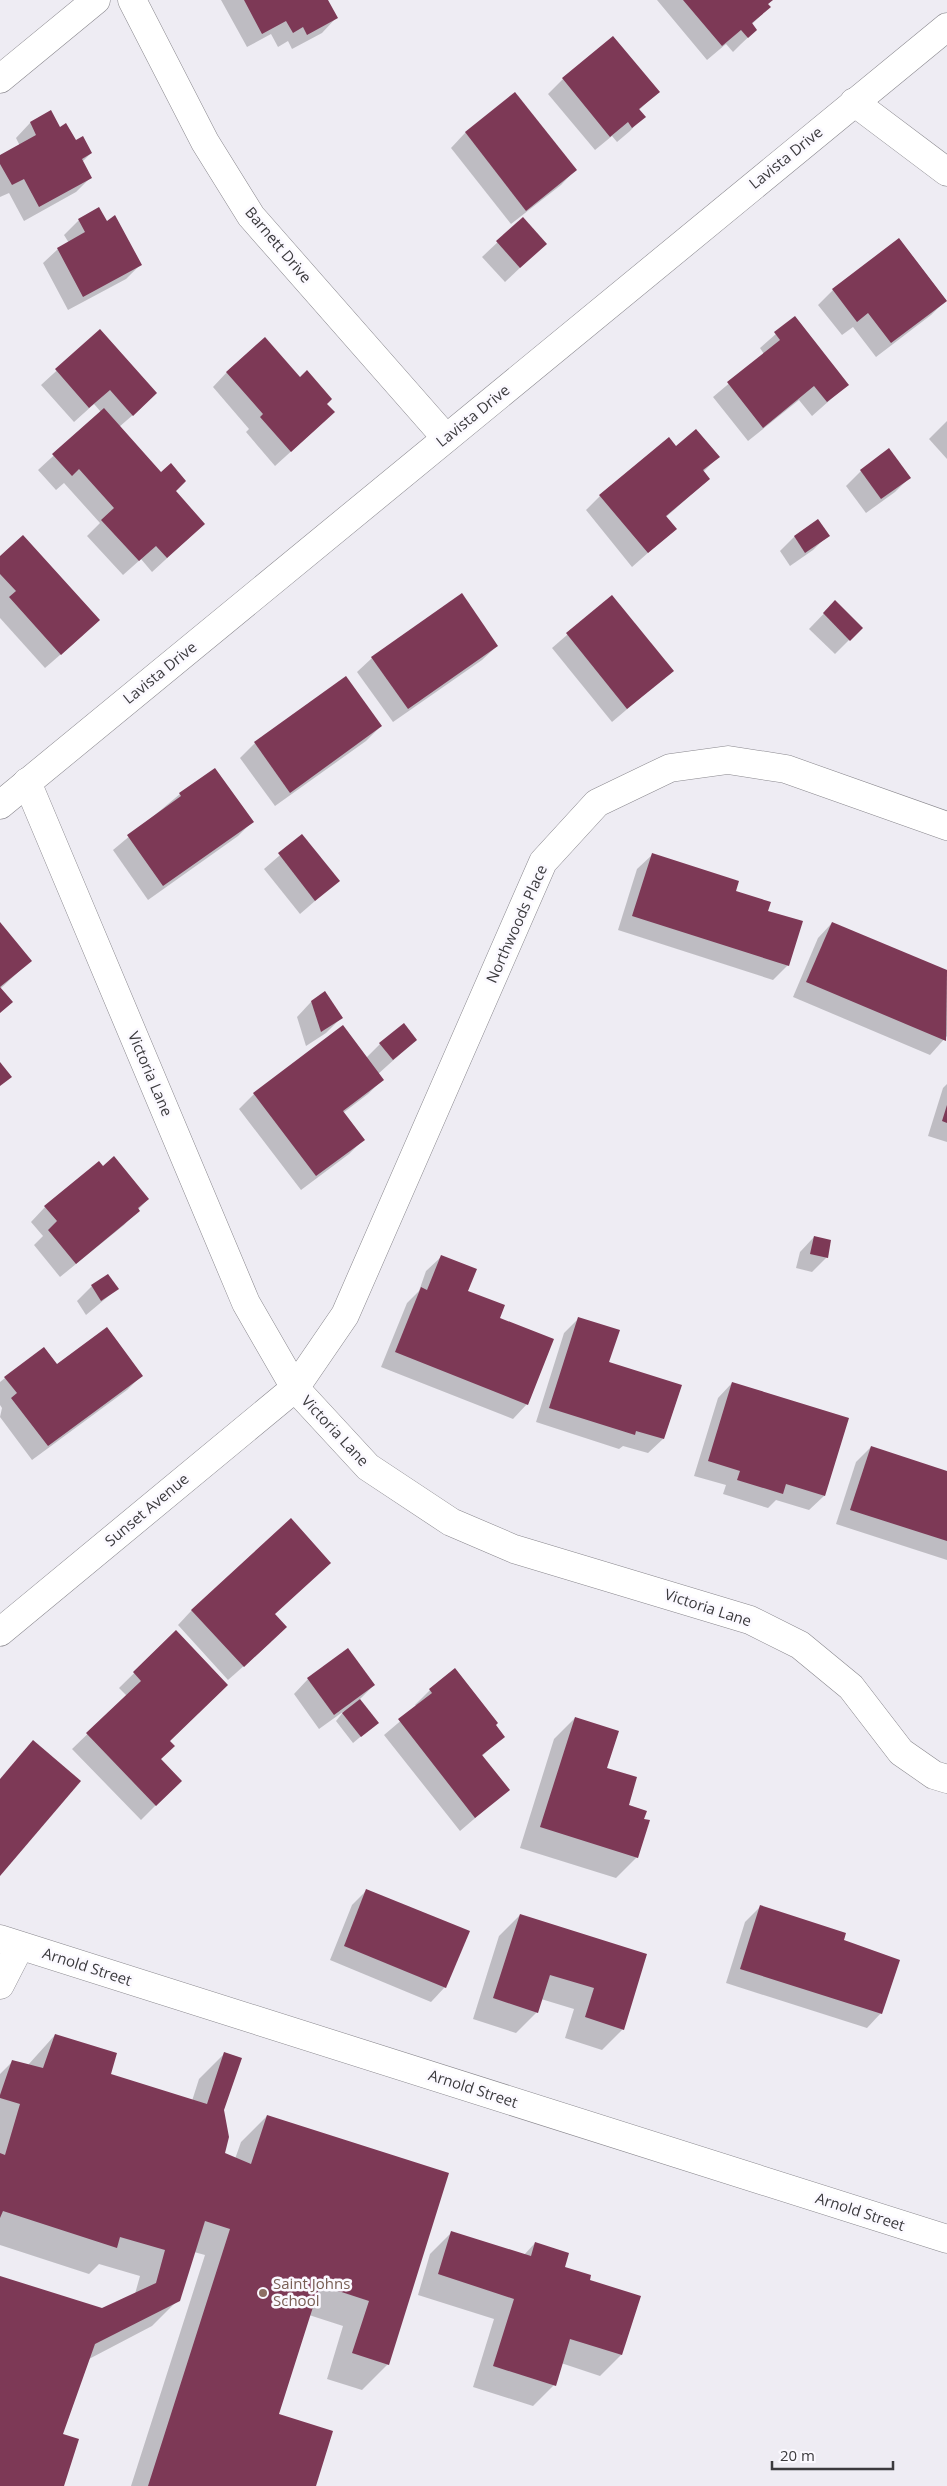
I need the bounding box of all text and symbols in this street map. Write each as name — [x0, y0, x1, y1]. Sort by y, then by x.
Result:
street label: Lavista Drive — [745, 121, 826, 193]
street label: Barnett Drive — [241, 202, 316, 286]
street label: Lavista Drive — [432, 379, 513, 451]
street label: Lavista Drive — [119, 636, 200, 708]
street label: Northwoods Place — [481, 861, 551, 986]
street label: Victoria Lane — [124, 1028, 178, 1119]
street label: Victoria Lane — [298, 1391, 374, 1470]
street label: Sunset Avenue — [100, 1468, 192, 1550]
street label: Victoria Lane — [662, 1584, 754, 1631]
street label: Arnold Street — [40, 1942, 134, 1990]
street label: Arnold Street — [426, 2064, 520, 2112]
street label: Arnold Street — [813, 2187, 907, 2235]
place label: Saint Johns School — [273, 2273, 350, 2310]
marker: Saint Johns School — [257, 2287, 269, 2299]
scale bar — [772, 2438, 893, 2470]
text: 20 m — [780, 2445, 815, 2465]

